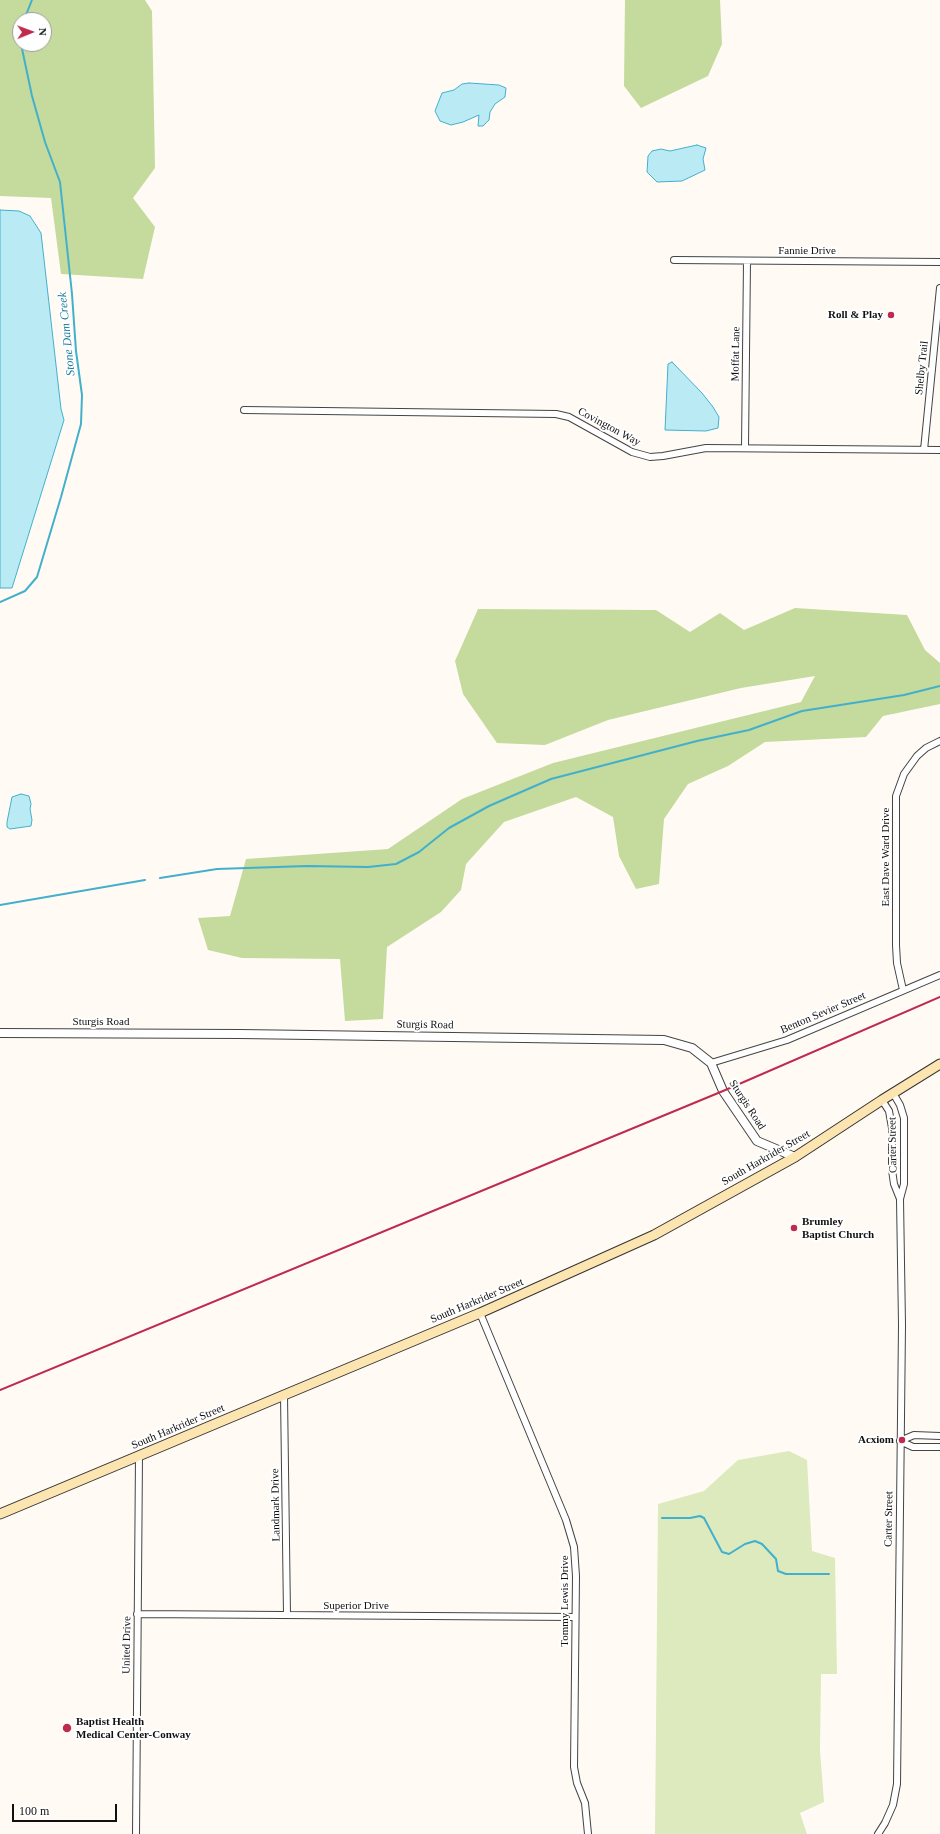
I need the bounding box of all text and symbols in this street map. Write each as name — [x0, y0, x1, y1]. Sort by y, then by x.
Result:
north arrow — [12, 12, 52, 52]
text: N — [37, 28, 49, 36]
street label: Fannie Drive — [778, 244, 836, 258]
water label: Stone Dam Creek — [55, 291, 79, 377]
place label: Roll & Play — [828, 308, 883, 322]
marker: Roll & Play — [886, 310, 896, 320]
street label: Moffat Lane — [729, 326, 743, 382]
street label: Shelby Trail — [913, 340, 931, 396]
street label: Covington Way — [575, 405, 643, 449]
street label: East Dave Ward Drive — [879, 808, 893, 906]
street label: Benton Sevier Street — [779, 989, 867, 1037]
street label: Sturgis Road — [73, 1015, 129, 1029]
street label: Sturgis Road — [396, 1018, 454, 1032]
street label: Sturgis Road — [726, 1078, 768, 1132]
street label: Carter Street — [886, 1117, 900, 1173]
street label: South Harkrider Street — [720, 1127, 812, 1189]
place label: Brumley Baptist Church — [802, 1215, 874, 1241]
marker: Brumley Baptist Church — [789, 1223, 799, 1233]
street label: South Harkrider Street — [429, 1275, 525, 1327]
street label: South Harkrider Street — [130, 1401, 226, 1453]
place label: Acxiom — [858, 1433, 894, 1447]
marker: Acxiom — [897, 1435, 907, 1445]
street label: Landmark Drive — [269, 1468, 283, 1542]
street label: Carter Street — [882, 1491, 896, 1547]
street label: Tommy Lewis Drive — [558, 1555, 572, 1647]
street label: Superior Drive — [323, 1599, 389, 1613]
street label: United Drive — [120, 1616, 134, 1674]
place label: Baptist Health Medical Center-Conway — [76, 1715, 191, 1741]
marker: Baptist Health Medical Center-Conway — [61, 1722, 73, 1734]
scale bar — [14, 1796, 119, 1822]
text: 100 m — [19, 1804, 49, 1818]

